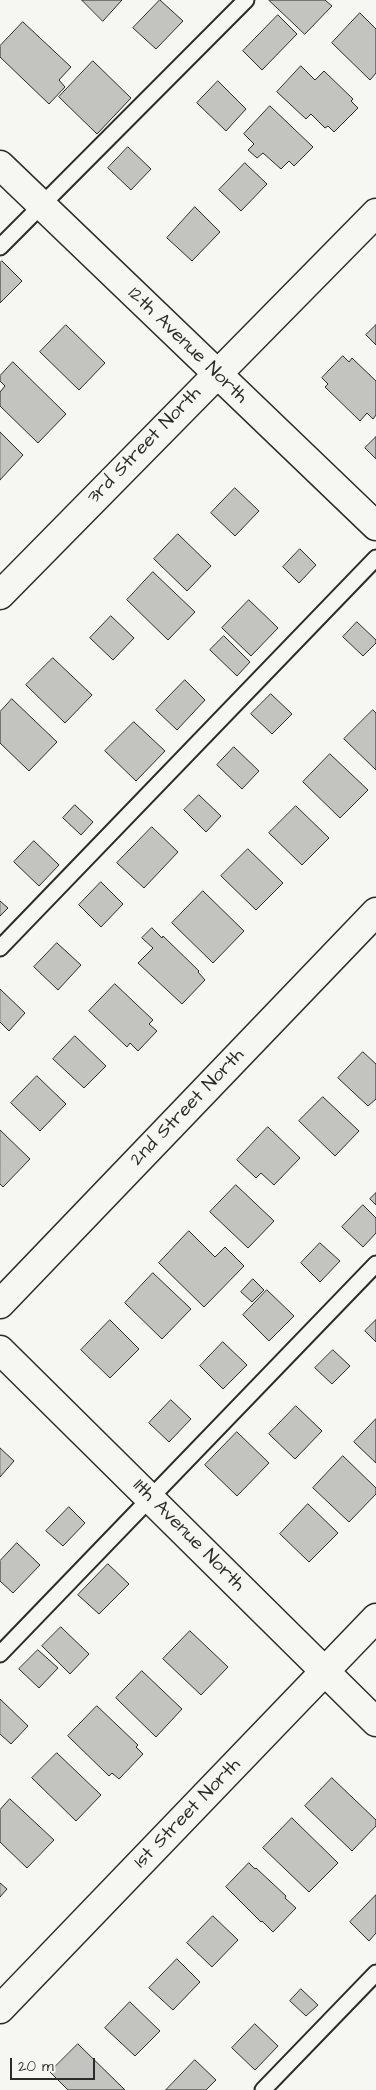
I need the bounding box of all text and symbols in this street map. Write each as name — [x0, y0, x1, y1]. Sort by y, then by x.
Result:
street label: 12th Avenue North — [122, 283, 252, 409]
street label: 3rd Street North — [83, 383, 207, 509]
street label: 2nd Street North — [126, 1045, 250, 1171]
street label: 11th Avenue North — [127, 1475, 249, 1597]
street label: 1st Street North — [130, 1754, 246, 1874]
scale bar — [12, 2048, 98, 2080]
text: 20 m — [18, 2056, 54, 2077]

